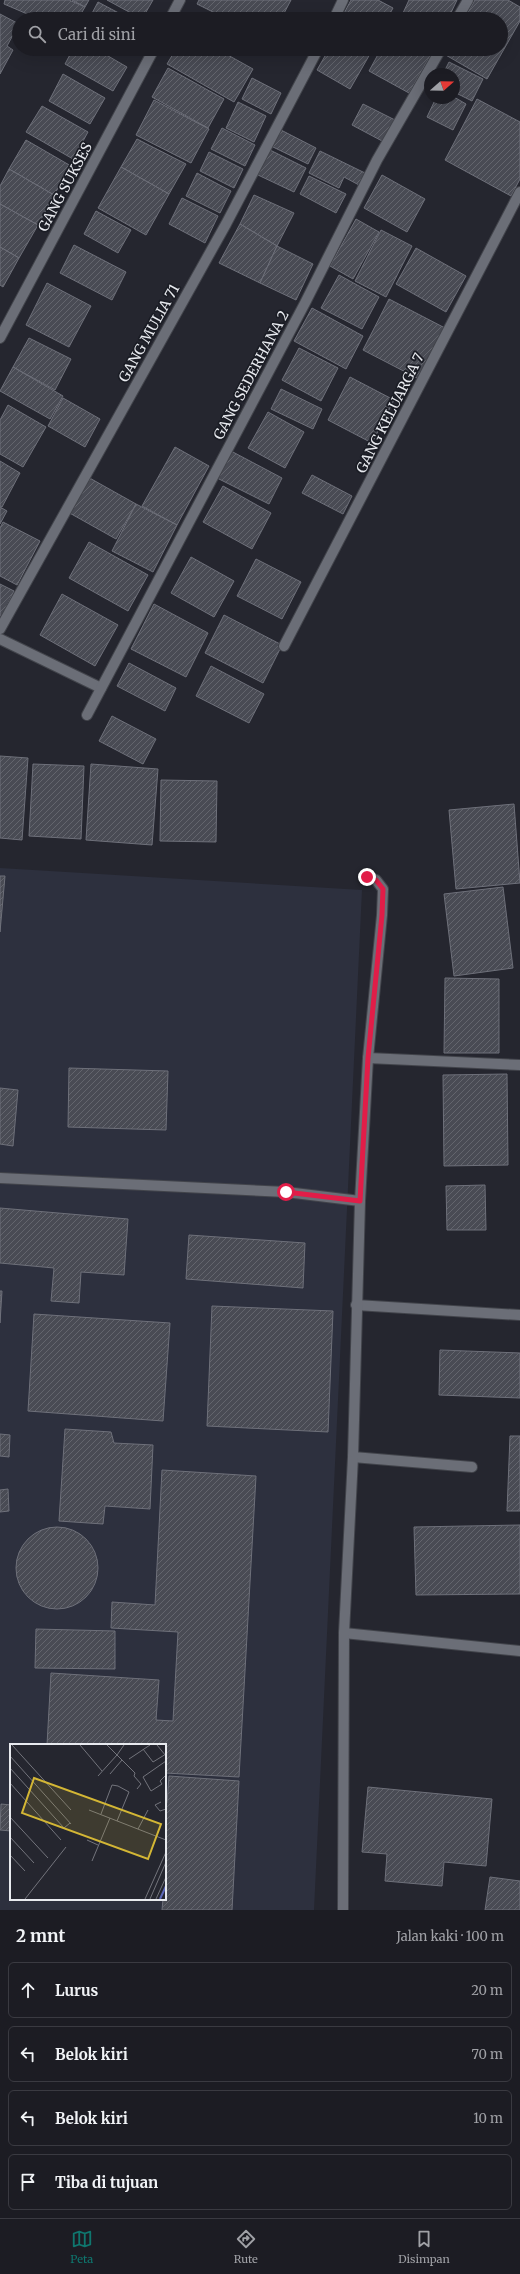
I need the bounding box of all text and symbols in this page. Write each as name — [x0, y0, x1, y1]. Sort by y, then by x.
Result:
search box — [12, 12, 508, 56]
icon: search — [26, 23, 48, 45]
text: Cari di sini — [58, 25, 136, 44]
north arrow — [424, 68, 460, 104]
street label: GANG SUKSES — [34, 139, 96, 235]
street label: GANG MULIA 71 — [115, 281, 183, 385]
street label: GANG SEDERHANA 2 — [209, 307, 293, 443]
street label: GANG KELUARGA 7 — [352, 350, 428, 476]
route end — [358, 868, 376, 886]
route start — [277, 1183, 295, 1201]
inset map — [10, 1744, 166, 1900]
text: 2 mnt — [16, 1925, 65, 1947]
text: Jalan kaki · 100 m — [396, 1928, 504, 1945]
icon: ahead — [17, 1979, 39, 2001]
text: Lurus — [55, 1981, 98, 2000]
text: 20 m — [471, 1982, 503, 1999]
icon: left — [17, 2043, 39, 2065]
text: Belok kiri — [55, 2045, 128, 2064]
text: 70 m — [472, 2046, 503, 2063]
icon: left — [17, 2107, 39, 2129]
text: Belok kiri — [55, 2109, 128, 2128]
text: 10 m — [473, 2110, 503, 2127]
icon: arrive — [17, 2171, 39, 2193]
text: Tiba di tujuan — [55, 2173, 158, 2192]
tab: Peta — [70, 2228, 93, 2266]
tab: Rute — [234, 2228, 258, 2266]
tab: Disimpan — [398, 2228, 450, 2266]

